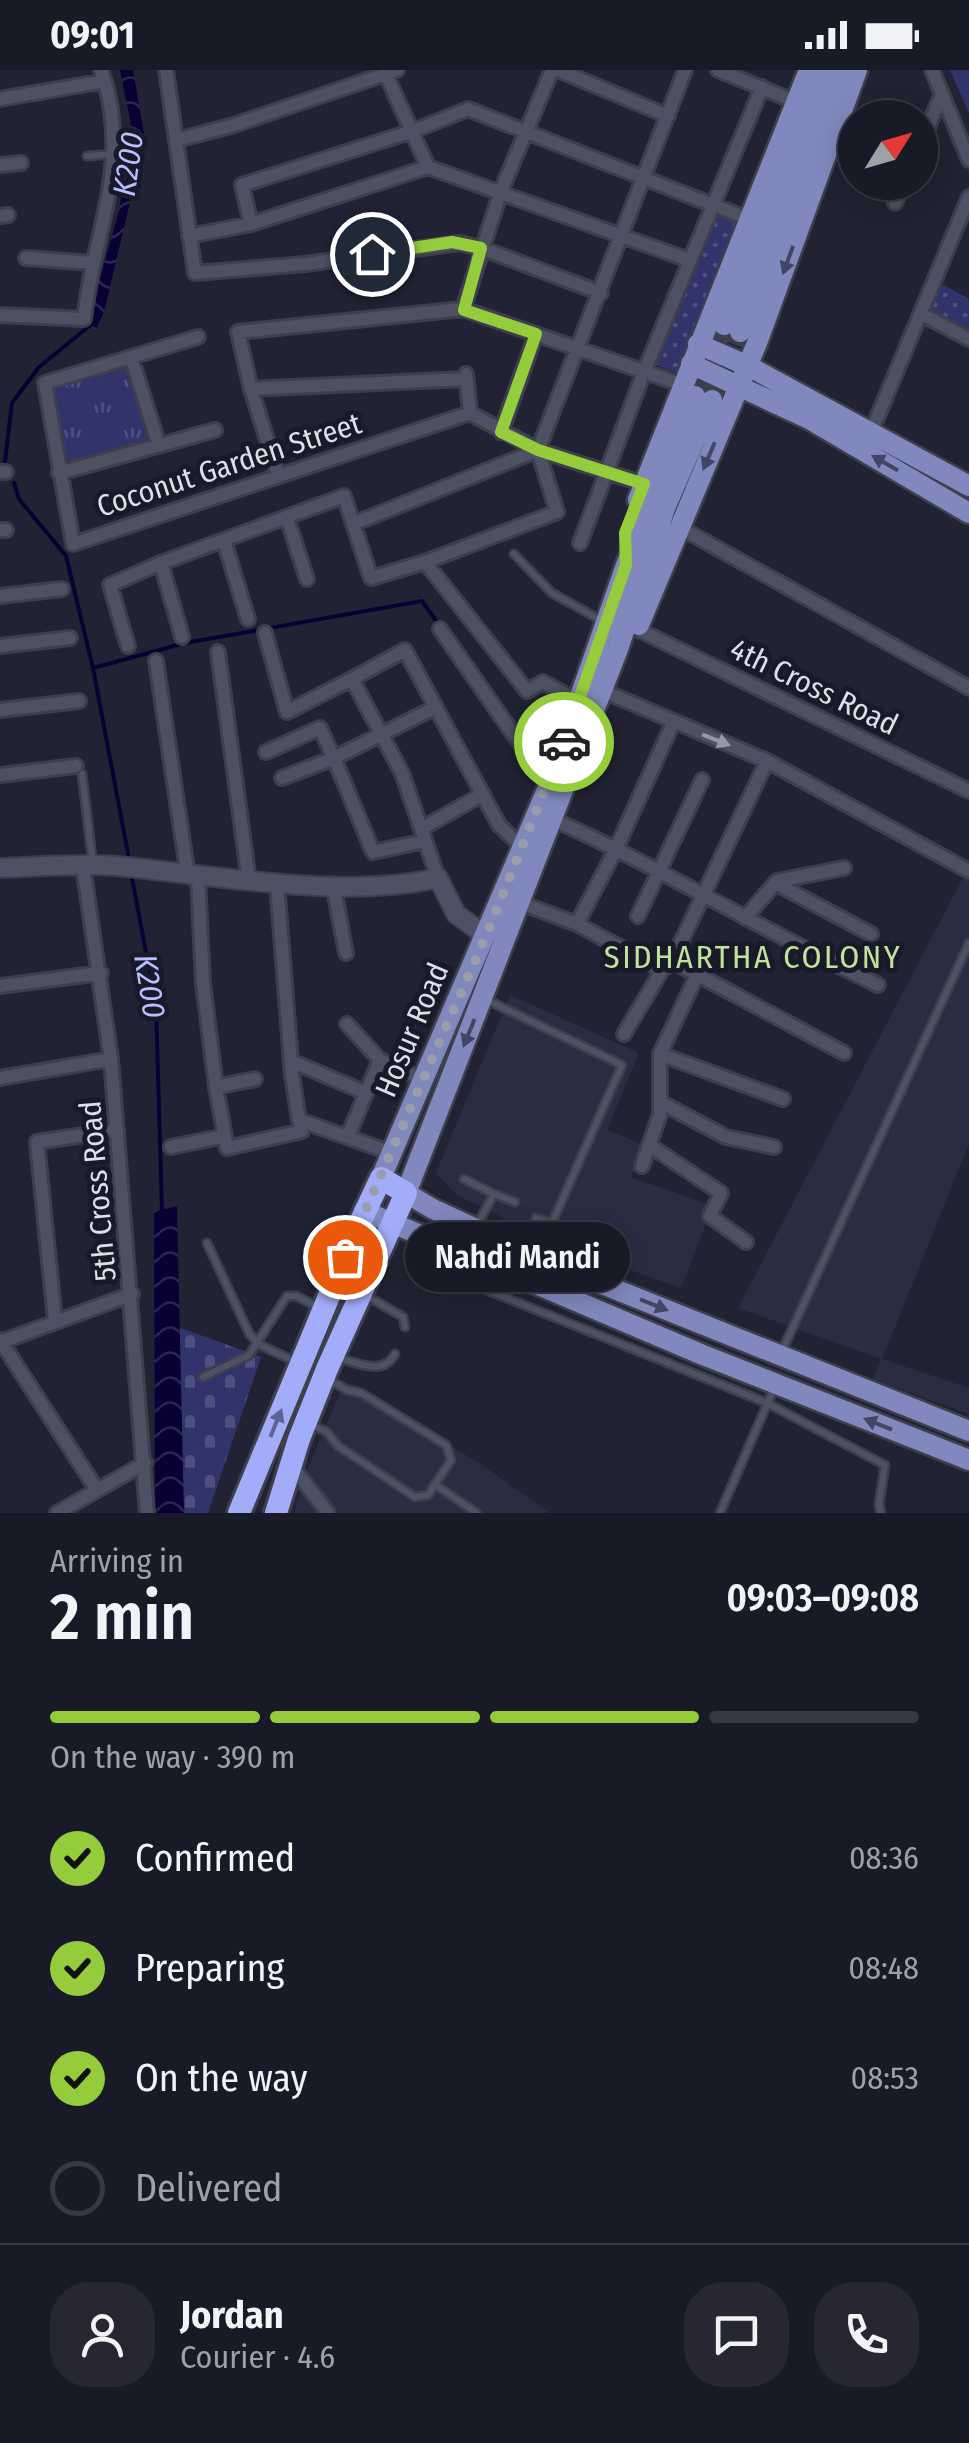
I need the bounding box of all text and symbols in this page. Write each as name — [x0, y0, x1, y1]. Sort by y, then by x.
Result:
text: 09:01 — [50, 12, 135, 58]
north arrow — [838, 100, 938, 200]
map controls — [838, 100, 938, 200]
water label: K200 — [105, 129, 151, 199]
pin — [330, 212, 415, 297]
icon: home — [345, 227, 400, 282]
one-way arrow — [780, 246, 795, 276]
street label: Coconut Garden Street — [92, 405, 366, 525]
one-way arrow — [701, 441, 717, 471]
one-way arrow — [871, 455, 899, 473]
street label: 4th Cross Road — [724, 631, 904, 743]
courier — [514, 692, 614, 792]
icon: car — [537, 715, 592, 770]
one-way arrow — [701, 733, 731, 749]
district label: SIDHARTHA COLONY — [604, 938, 902, 976]
water label: K200 — [126, 951, 174, 1021]
street label: Hosur Road — [368, 958, 456, 1102]
one-way arrow — [460, 1018, 476, 1048]
street label: 5th Cross Road — [72, 1099, 124, 1283]
pin — [303, 1215, 388, 1300]
callout: Nahdi Mandi — [405, 1222, 630, 1292]
icon: bag — [318, 1230, 373, 1285]
text: Nahdi Mandi — [435, 1238, 600, 1276]
one-way arrow — [639, 1298, 669, 1314]
one-way arrow — [269, 1408, 285, 1438]
one-way arrow — [863, 1415, 893, 1431]
text: Arriving in — [50, 1542, 184, 1580]
text: 09:03–09:08 — [727, 1575, 919, 1621]
text: 2 min — [50, 1578, 194, 1656]
text: On the way · 390 m — [50, 1738, 295, 1776]
icon: check — [50, 1831, 105, 1886]
text: Confirmed — [135, 1835, 295, 1881]
text: 08:36 — [849, 1839, 919, 1877]
icon: check — [50, 1941, 105, 1996]
text: Preparing — [135, 1945, 284, 1991]
text: 08:48 — [848, 1949, 919, 1987]
icon: check — [50, 2051, 105, 2106]
text: On the way — [135, 2055, 307, 2101]
text: 08:53 — [851, 2059, 919, 2097]
text: Delivered — [135, 2165, 282, 2211]
button: person — [50, 2282, 155, 2387]
button: chat — [684, 2282, 789, 2387]
button: phone — [814, 2282, 919, 2387]
text: Jordan — [180, 2292, 284, 2338]
text: Courier · 4.6 — [180, 2338, 335, 2376]

